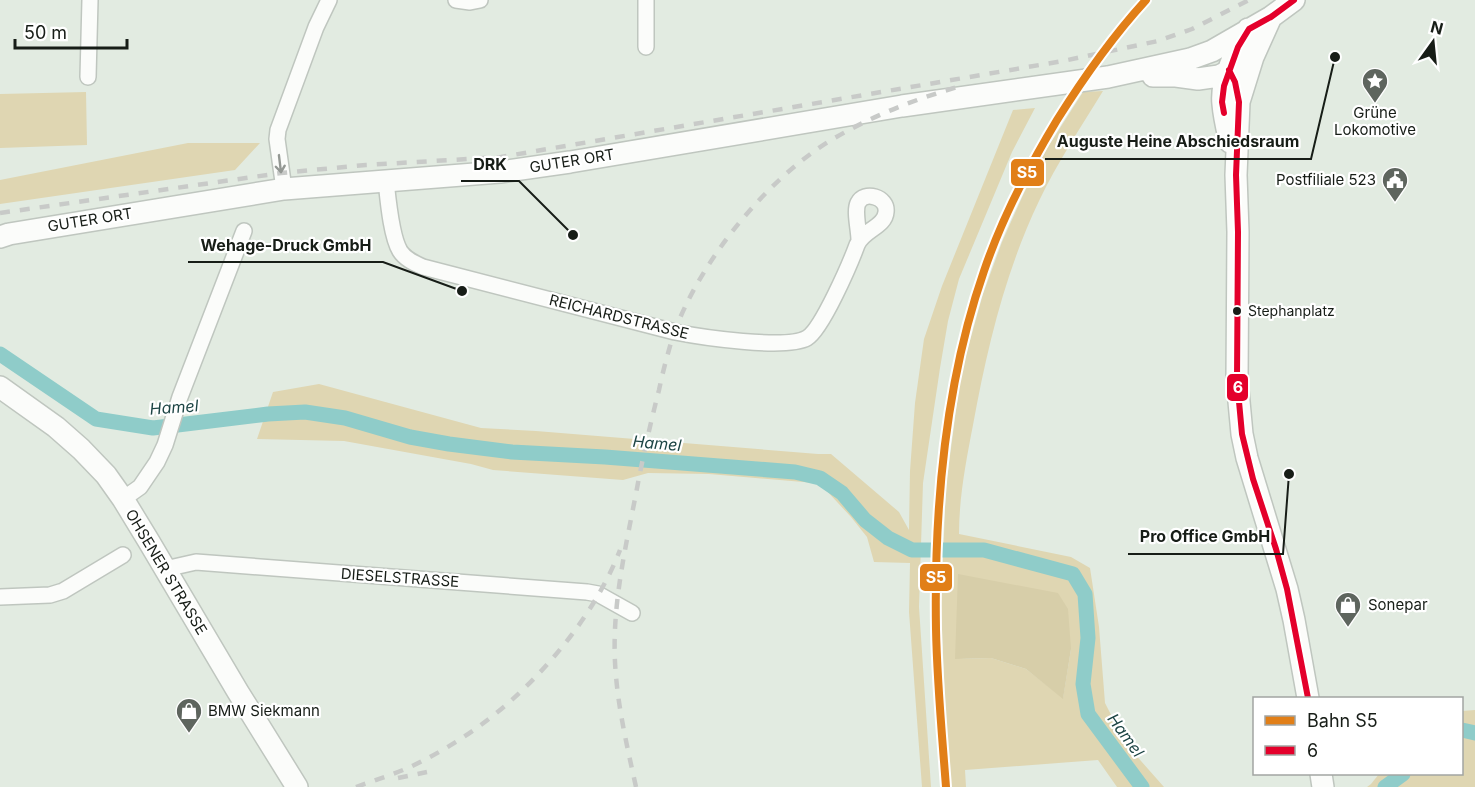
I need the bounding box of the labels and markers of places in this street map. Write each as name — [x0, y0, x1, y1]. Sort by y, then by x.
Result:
place icon: Grüne Lokomotive — [1360, 66, 1390, 104]
place label: Grüne Lokomotive — [1334, 103, 1416, 139]
callout: Auguste Heine Abschiedsraum — [1045, 125, 1311, 159]
callout: DRK — [461, 147, 519, 181]
public building icon: Postfiliale 523 — [1380, 165, 1410, 203]
place label: Postfiliale 523 — [1276, 170, 1376, 189]
callout: Wehage-Druck GmbH — [188, 228, 383, 262]
place label: Stephanplatz — [1248, 302, 1335, 319]
marker: Stephanplatz — [1231, 305, 1243, 317]
callout: Pro Office GmbH — [1128, 520, 1283, 554]
shop icon: Sonepar — [1333, 590, 1363, 628]
place label: Sonepar — [1368, 595, 1428, 614]
shop icon: BMW Siekmann — [174, 696, 204, 734]
place label: BMW Siekmann — [208, 701, 320, 720]

